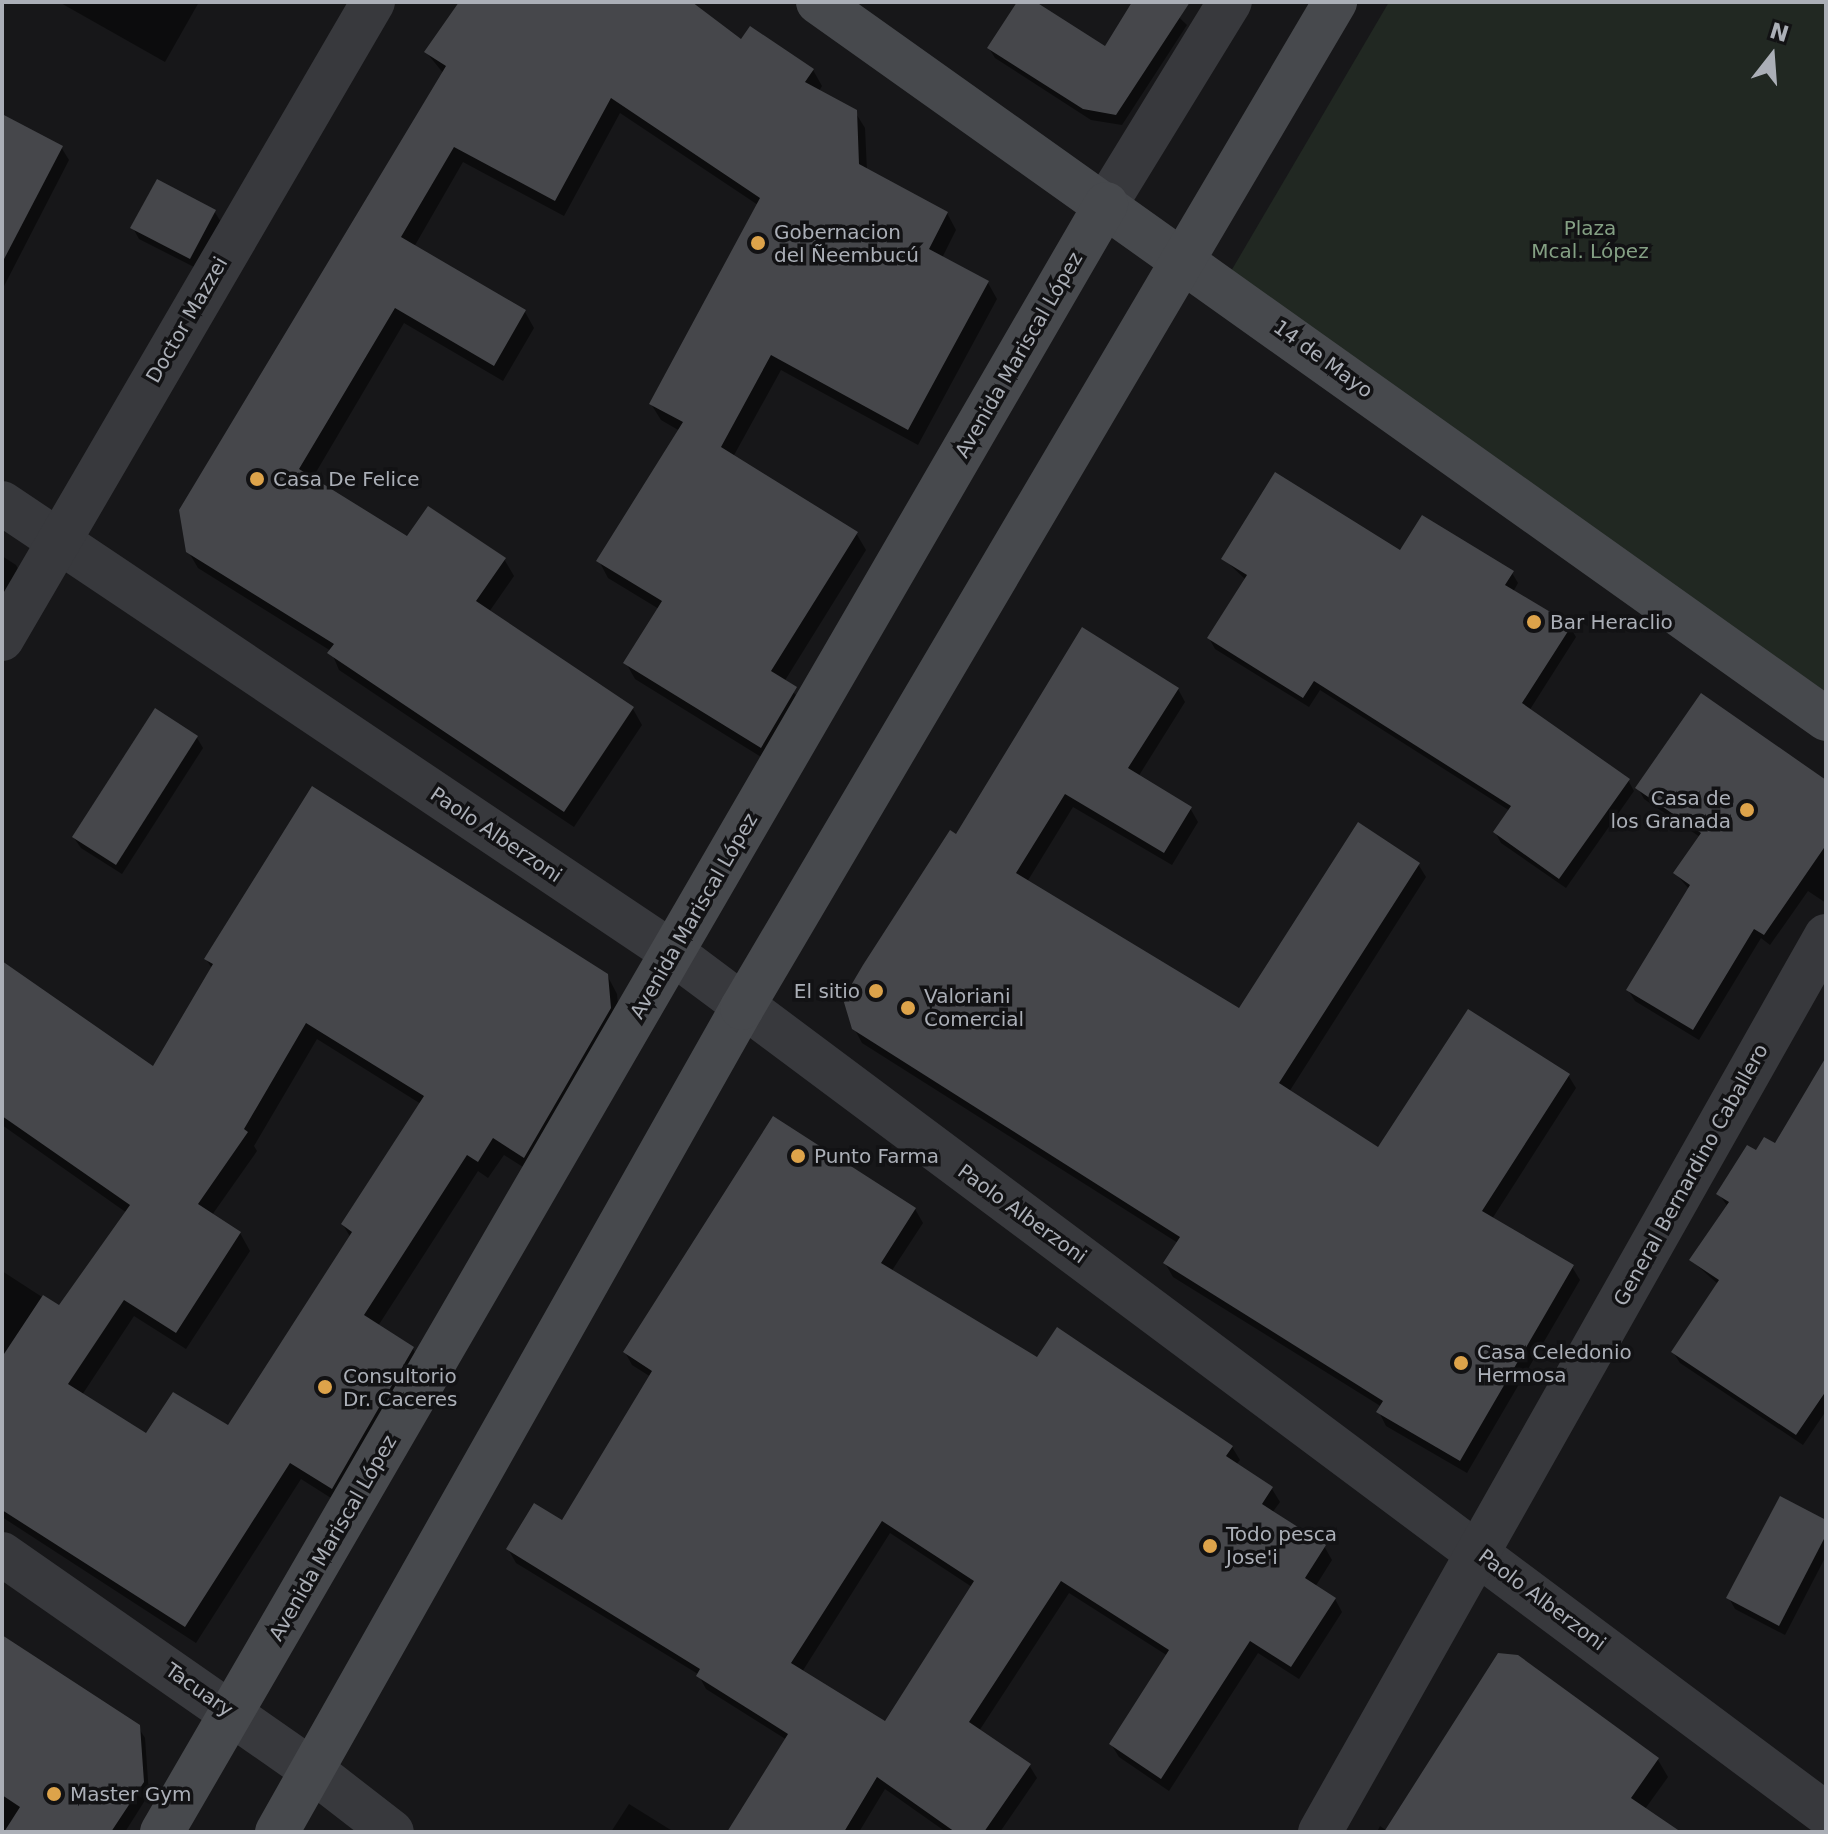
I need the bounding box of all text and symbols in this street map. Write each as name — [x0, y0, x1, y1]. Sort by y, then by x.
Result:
north arrow — [1732, 16, 1812, 96]
text: N — [1767, 18, 1792, 47]
park label: Plaza Mcal. López — [1531, 217, 1649, 264]
place label: Gobernacion del Ñeembucú — [774, 220, 919, 267]
marker: Gobernacion del Ñeembucú — [749, 234, 767, 252]
street label: Avenida Mariscal López — [950, 248, 1088, 462]
street label: Doctor Mazzei — [141, 253, 233, 387]
street label: 14 de Mayo — [1269, 315, 1377, 403]
place label: Casa De Felice — [273, 467, 419, 491]
marker: Casa De Felice — [248, 470, 266, 488]
place label: Bar Heraclio — [1550, 610, 1673, 634]
marker: Bar Heraclio — [1525, 613, 1543, 631]
street label: Paolo Alberzoni — [426, 782, 566, 888]
place label: Casa de los Granada — [1611, 786, 1731, 833]
marker: Casa de los Granada — [1738, 801, 1756, 819]
street label: Avenida Mariscal López — [625, 809, 763, 1023]
place label: El sitio — [794, 979, 860, 1003]
marker: El sitio — [867, 982, 885, 1000]
place label: Valoriani Comercial — [924, 984, 1024, 1031]
marker: Valoriani Comercial — [899, 999, 917, 1017]
street label: General Bernardino Caballero — [1609, 1040, 1773, 1310]
place label: Punto Farma — [814, 1144, 939, 1168]
marker: Punto Farma — [789, 1147, 807, 1165]
street label: Paolo Alberzoni — [953, 1159, 1091, 1269]
place label: Casa Celedonio Hermosa — [1477, 1340, 1632, 1387]
marker: Casa Celedonio Hermosa — [1452, 1354, 1470, 1372]
place label: Consultorio Dr. Caceres — [343, 1364, 458, 1411]
marker: Consultorio Dr. Caceres — [314, 1376, 336, 1398]
street label: Avenida Mariscal López — [264, 1431, 402, 1645]
place label: Todo pesca Jose'i — [1226, 1522, 1337, 1569]
marker: Todo pesca Jose'i — [1201, 1537, 1219, 1555]
street label: Paolo Alberzoni — [1474, 1544, 1610, 1656]
street label: Tacuary — [161, 1658, 237, 1722]
place label: Master Gym — [70, 1782, 191, 1806]
marker: Master Gym — [45, 1785, 63, 1803]

